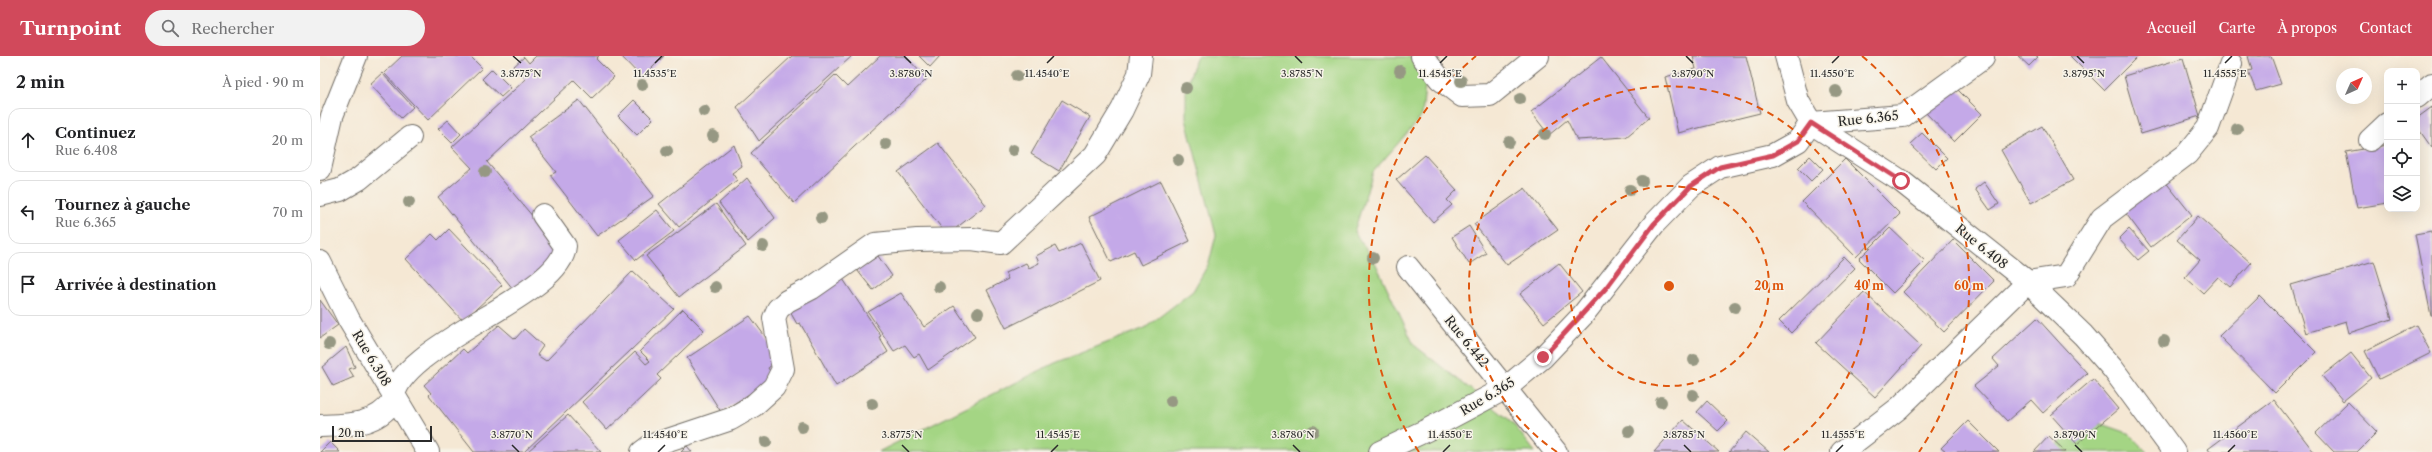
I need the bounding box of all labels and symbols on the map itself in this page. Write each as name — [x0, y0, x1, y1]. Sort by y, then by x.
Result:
text: 3.8775°N — [501, 67, 541, 80]
text: 11.4535°E — [633, 67, 677, 80]
text: 3.8780°N — [890, 67, 932, 80]
text: 11.4540°E — [1025, 67, 1069, 80]
text: 3.8785°N — [1281, 67, 1323, 80]
text: 11.4545°E — [1418, 67, 1462, 80]
text: 3.8790°N — [1672, 67, 1714, 80]
text: 11.4550°E — [1810, 67, 1854, 80]
text: 3.8795°N — [2063, 67, 2105, 80]
text: 11.4555°E — [2203, 67, 2247, 80]
north arrow — [2336, 68, 2372, 104]
street label: Rue 6.365 — [1837, 107, 1899, 129]
route start — [1892, 172, 1910, 190]
street label: Rue 6.408 — [1953, 220, 2011, 272]
text: 20 m — [1754, 278, 1784, 293]
text: 40 m — [1854, 278, 1884, 293]
text: 60 m — [1954, 278, 1984, 293]
centre of rings — [1662, 279, 1676, 293]
street label: Rue 6.442 — [1441, 312, 1493, 370]
street label: Rue 6.308 — [349, 327, 395, 389]
route end — [1534, 348, 1552, 366]
street label: Rue 6.365 — [1457, 373, 1517, 419]
scale bar — [332, 424, 432, 443]
text: 3.8770°N — [491, 428, 533, 441]
text: 11.4540°E — [643, 428, 687, 441]
text: 3.8775°N — [882, 428, 922, 441]
text: 11.4545°E — [1036, 428, 1080, 441]
text: 3.8780°N — [1272, 428, 1314, 441]
text: 11.4550°E — [1428, 428, 1472, 441]
text: 3.8785°N — [1663, 428, 1705, 441]
text: 11.4555°E — [1821, 428, 1865, 441]
text: 3.8790°N — [2054, 428, 2096, 441]
text: 11.4560°E — [2213, 428, 2257, 441]

